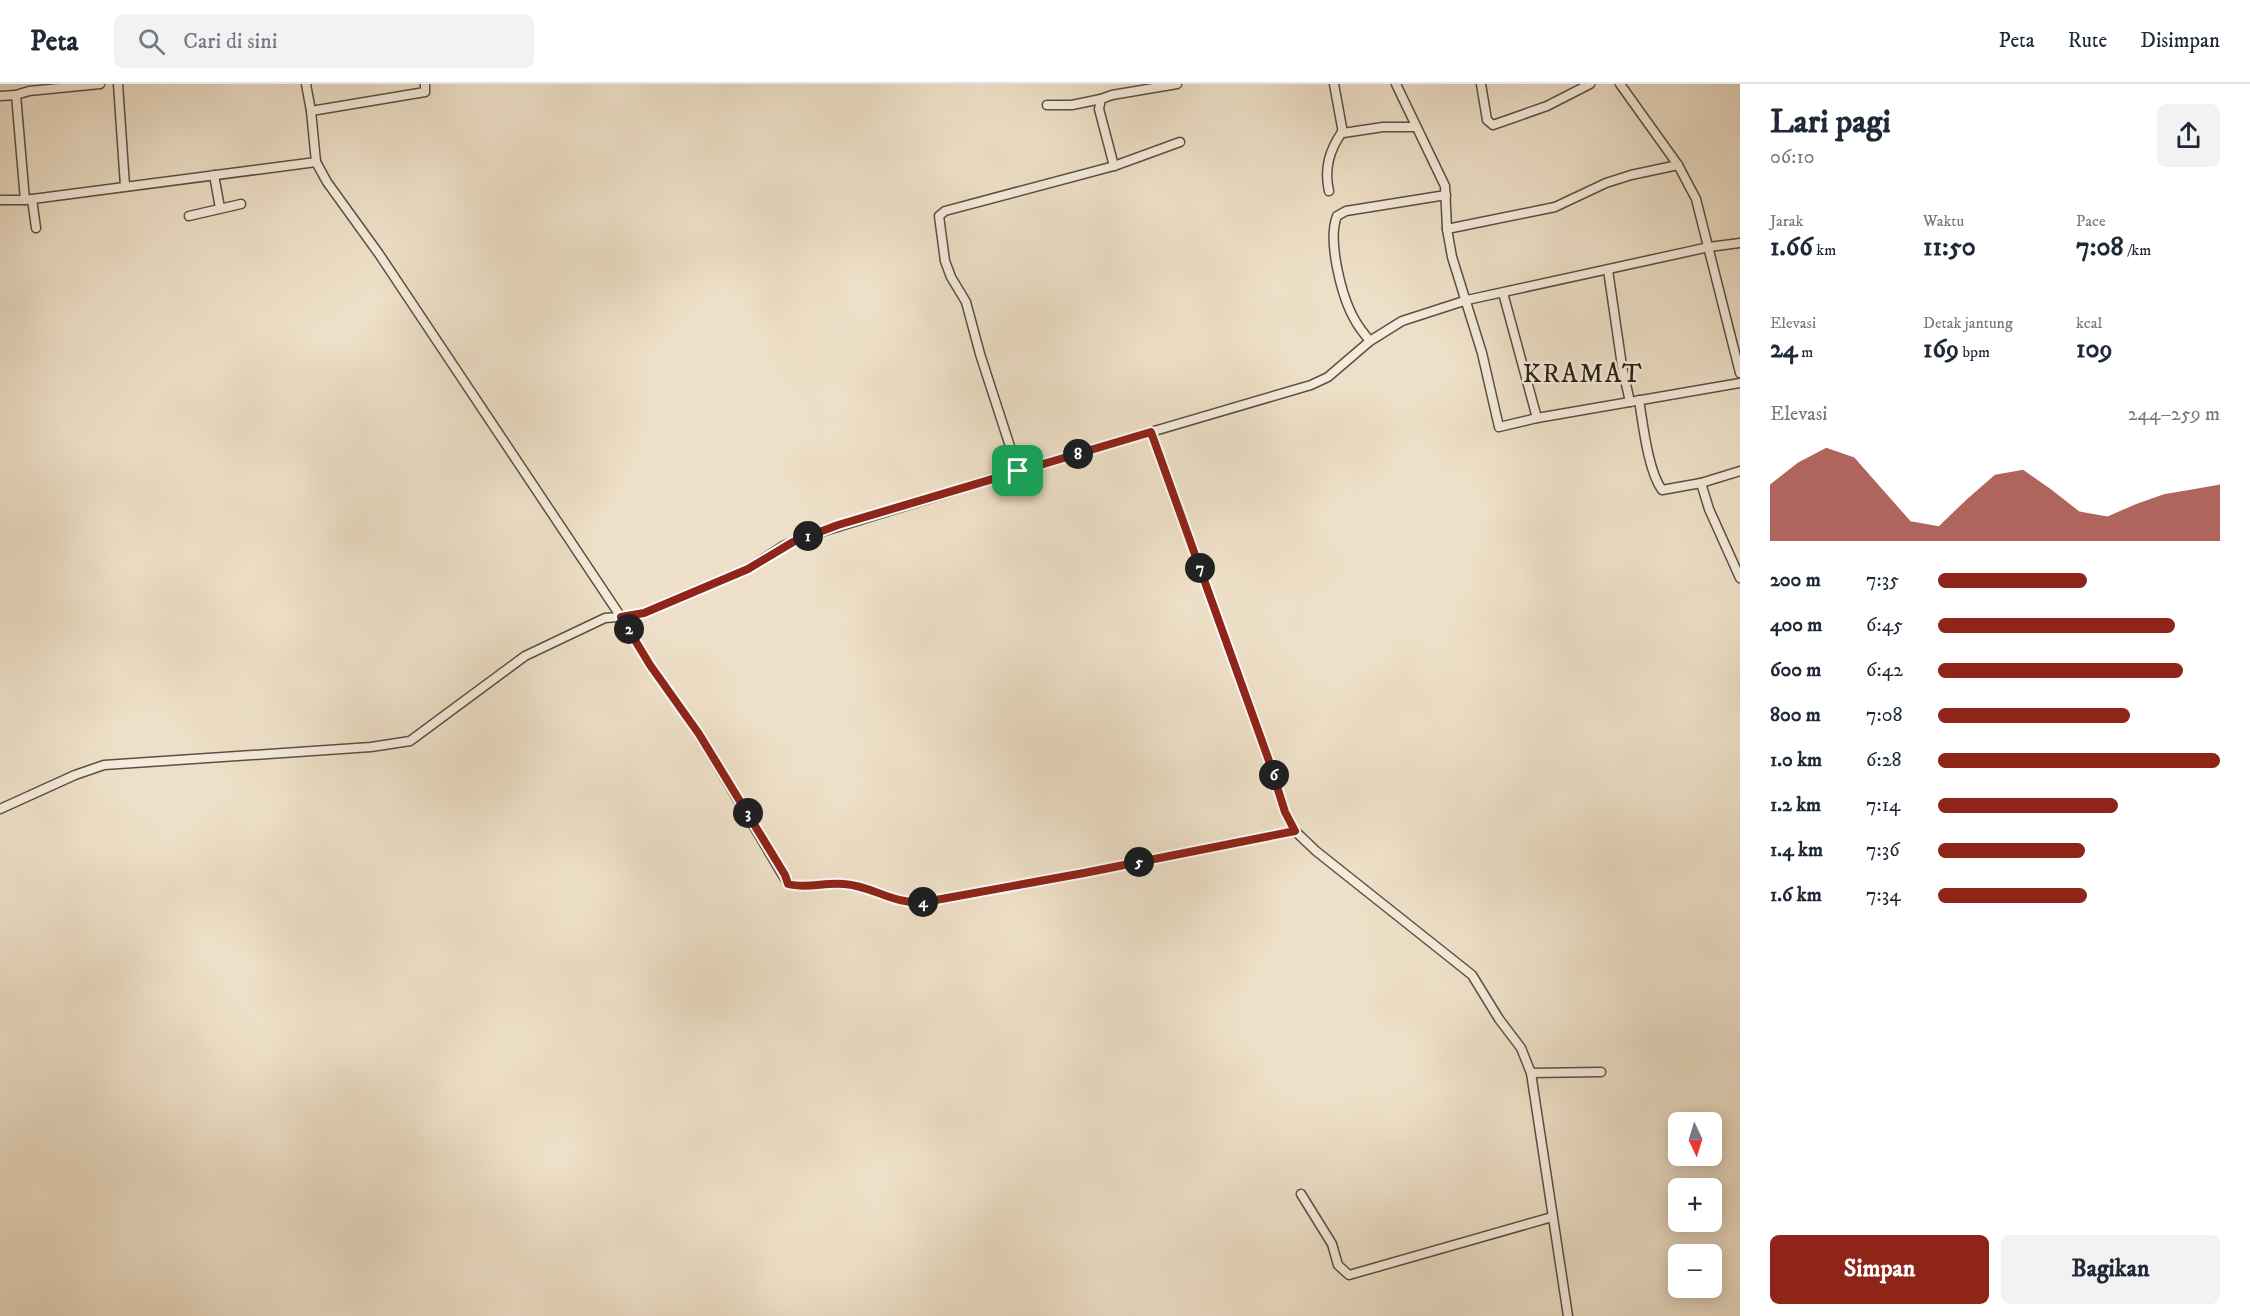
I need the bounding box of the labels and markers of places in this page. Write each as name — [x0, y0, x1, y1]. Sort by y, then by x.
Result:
pin: 8 — [1063, 439, 1093, 469]
pin — [992, 445, 1043, 496]
pin: 1 — [793, 521, 823, 551]
pin: 7 — [1185, 553, 1215, 583]
pin: 2 — [614, 614, 644, 644]
pin: 6 — [1259, 760, 1289, 790]
pin: 3 — [733, 798, 763, 828]
pin: 5 — [1124, 847, 1154, 877]
pin: 4 — [908, 887, 938, 917]

